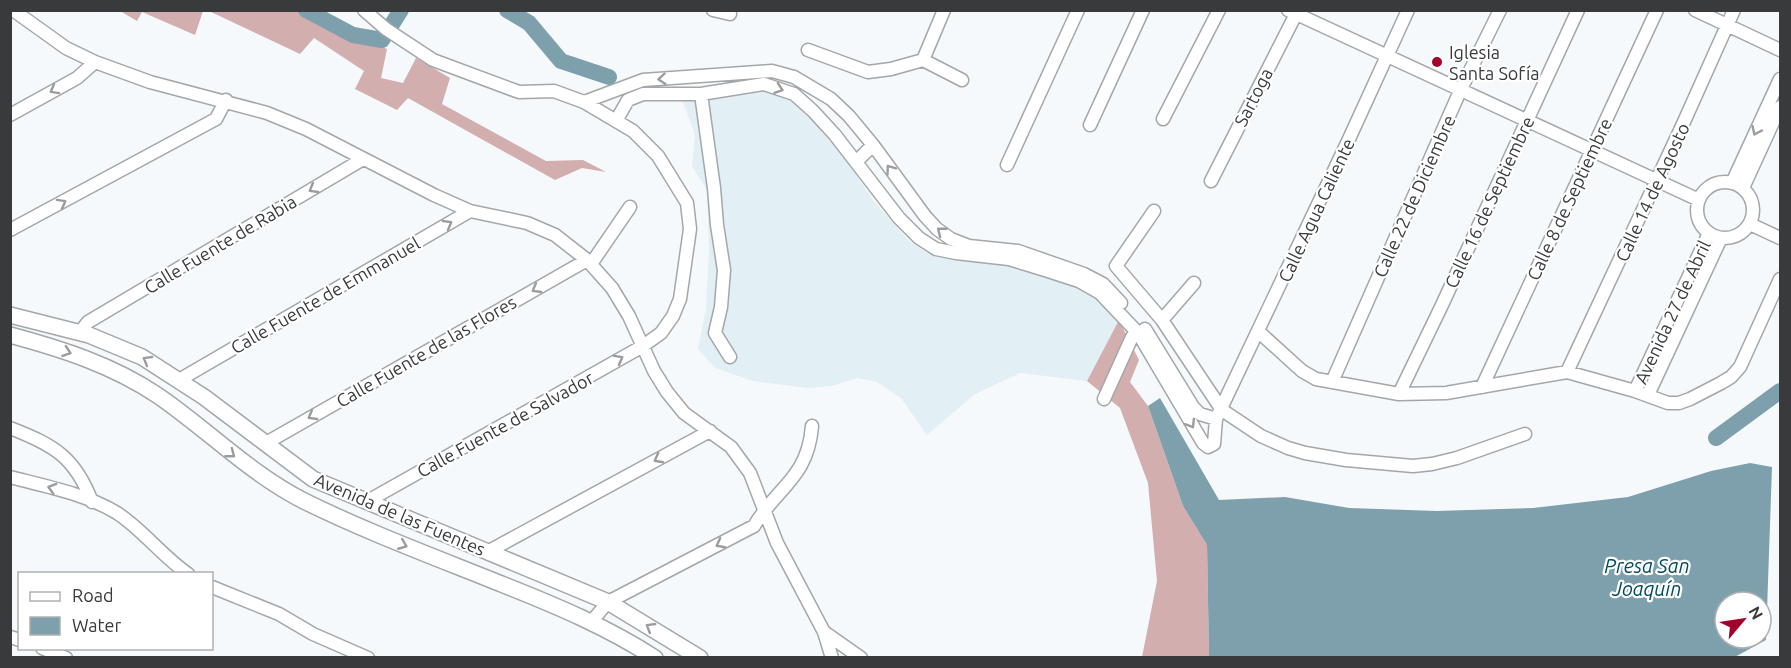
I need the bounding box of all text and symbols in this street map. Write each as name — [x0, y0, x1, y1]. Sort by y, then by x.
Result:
place label: Iglesia Santa Sofía — [1449, 42, 1540, 83]
marker: Iglesia Santa Sofía — [1430, 55, 1444, 69]
street label: Sartoga — [1230, 65, 1276, 129]
one-way arrow — [658, 72, 667, 85]
one-way arrow — [773, 82, 784, 94]
one-way arrow — [50, 83, 60, 95]
street label: Calle 22 de Diciembre — [1369, 112, 1459, 280]
street label: Calle 16 de Septiembre — [1440, 113, 1538, 291]
street label: Calle 8 de Septiembre — [1523, 115, 1615, 283]
street label: Calle 14 de Agosto — [1611, 119, 1693, 265]
one-way arrow — [1752, 124, 1764, 135]
street label: Calle Agua Caliente — [1274, 135, 1358, 285]
one-way arrow — [887, 164, 898, 175]
one-way arrow — [309, 182, 319, 193]
street label: Calle Fuente de Rabia — [140, 191, 300, 297]
one-way arrow — [56, 199, 66, 210]
one-way arrow — [442, 219, 452, 231]
one-way arrow — [937, 228, 948, 239]
street label: Calle Fuente de Emmanuel — [227, 233, 423, 357]
street label: Avenida 27 de Abril — [1630, 237, 1714, 387]
one-way arrow — [532, 282, 542, 293]
street label: Calle Fuente de las Flores — [333, 291, 520, 411]
one-way arrow — [61, 345, 71, 358]
one-way arrow — [612, 355, 623, 367]
one-way arrow — [143, 356, 153, 368]
street label: Calle Fuente de Salvador — [413, 367, 597, 481]
one-way arrow — [308, 409, 318, 421]
one-way arrow — [1184, 418, 1196, 428]
one-way arrow — [224, 446, 235, 457]
one-way arrow — [654, 452, 665, 463]
street label: Avenida de las Fuentes — [312, 469, 489, 559]
one-way arrow — [47, 483, 58, 495]
one-way arrow — [715, 537, 726, 548]
one-way arrow — [396, 538, 407, 550]
water label: Presa San Joaquín — [1604, 554, 1690, 600]
legend — [18, 572, 213, 650]
text: Road — [72, 585, 114, 605]
north arrow — [1713, 590, 1773, 650]
text: N — [1745, 603, 1767, 622]
text: Water — [72, 615, 122, 635]
one-way arrow — [646, 623, 656, 635]

